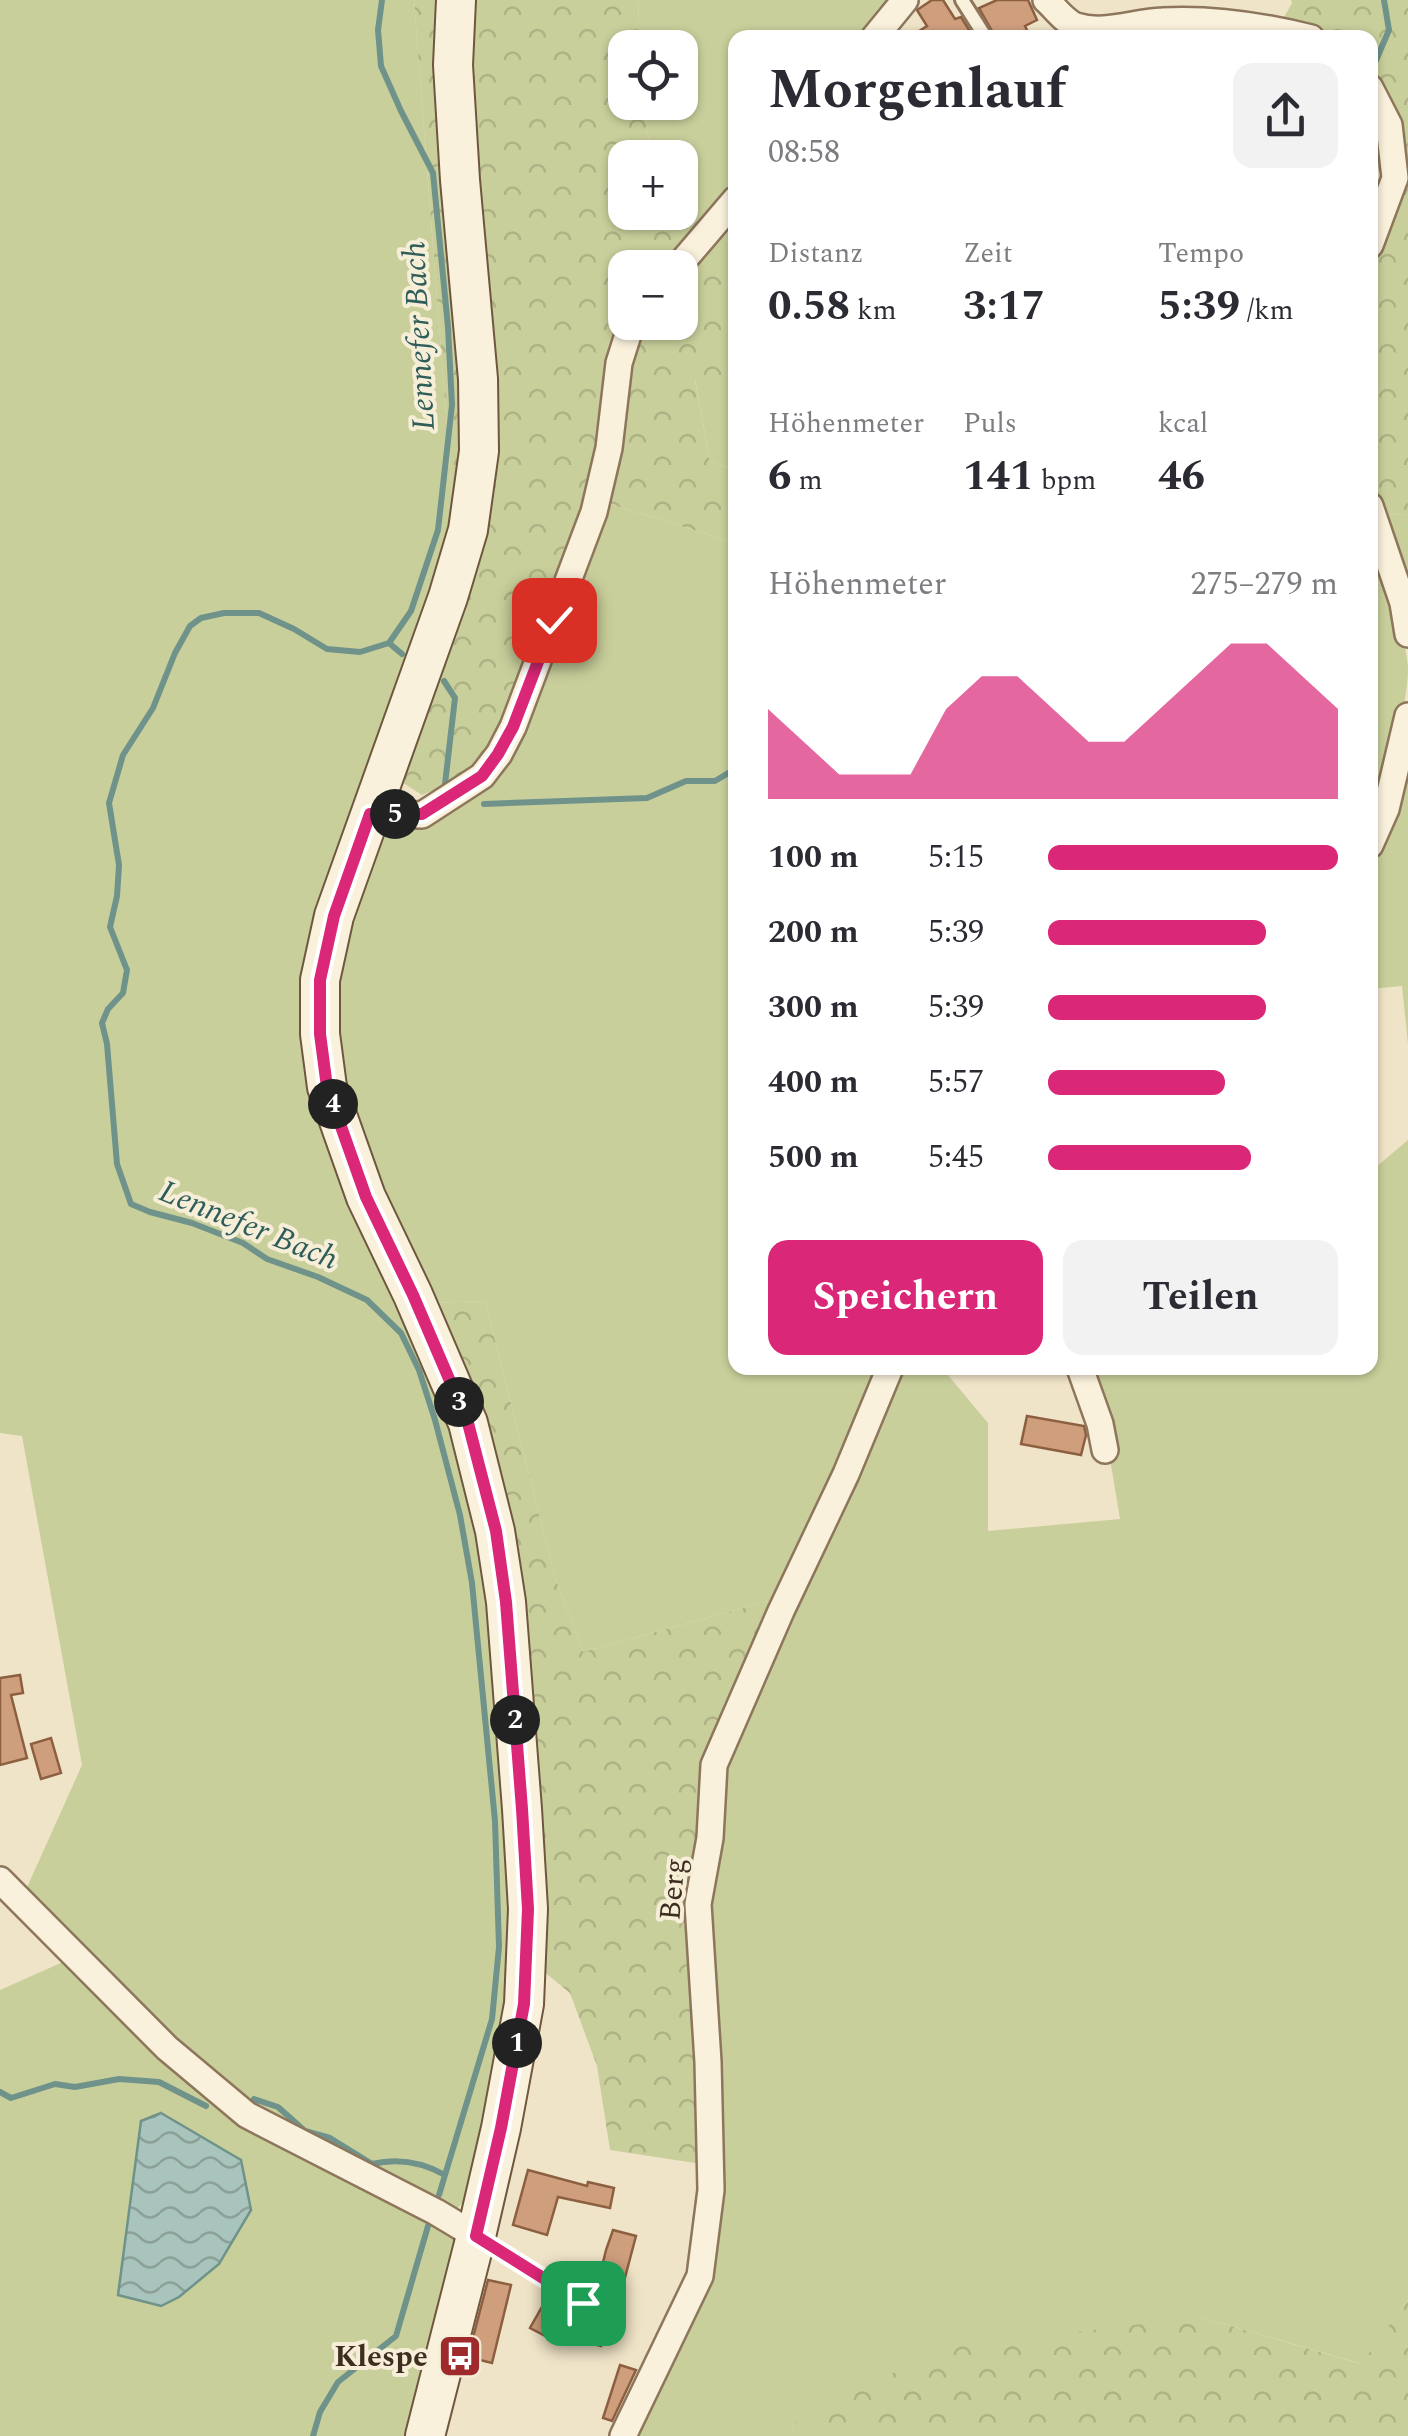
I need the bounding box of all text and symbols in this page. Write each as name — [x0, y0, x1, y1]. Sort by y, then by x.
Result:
map controls — [608, 30, 698, 340]
button: locate — [608, 30, 698, 120]
text: Morgenlauf — [768, 49, 1066, 132]
button: share — [1233, 63, 1338, 168]
text: 08:58 — [768, 128, 840, 177]
button: + — [608, 140, 698, 230]
text: Distanz — [768, 232, 864, 275]
text: Zeit — [963, 232, 1013, 275]
text: Tempo — [1158, 232, 1244, 275]
water label: Lennefer Bach — [390, 240, 449, 432]
button: − — [608, 250, 698, 340]
text: 0.58 — [768, 275, 850, 338]
text: 3:17 — [963, 275, 1045, 338]
text: 5:39 — [1158, 275, 1240, 338]
text: km — [850, 289, 897, 332]
text: /km — [1240, 289, 1294, 332]
text: Höhenmeter — [768, 402, 924, 445]
text: Puls — [963, 402, 1017, 445]
text: kcal — [1158, 402, 1208, 445]
text: 6 — [768, 445, 792, 508]
text: 141 — [963, 445, 1034, 508]
text: 46 — [1158, 445, 1205, 508]
text: m — [792, 459, 823, 502]
text: bpm — [1034, 459, 1096, 502]
text: Höhenmeter — [768, 560, 946, 609]
text: 275–279 m — [1190, 560, 1338, 609]
pin — [512, 578, 597, 663]
icon: check — [527, 593, 582, 648]
pin: 5 — [370, 789, 420, 839]
text: 5 — [387, 792, 403, 835]
text: 100 m — [768, 833, 859, 882]
text: 5:15 — [928, 833, 984, 882]
text: 200 m — [768, 908, 859, 957]
text: 5:39 — [928, 908, 984, 957]
text: 300 m — [768, 983, 859, 1032]
text: 5:39 — [928, 983, 984, 1032]
text: 400 m — [768, 1058, 859, 1107]
text: 5:57 — [928, 1058, 984, 1107]
pin: 4 — [308, 1079, 358, 1129]
text: 4 — [325, 1082, 341, 1125]
text: 500 m — [768, 1133, 859, 1182]
text: 5:45 — [928, 1133, 984, 1182]
water label: Lennefer Bach — [151, 1167, 345, 1284]
button: Speichern — [768, 1240, 1043, 1355]
button: Teilen — [1063, 1240, 1338, 1355]
pin: 3 — [434, 1377, 484, 1427]
text: 3 — [451, 1380, 467, 1423]
pin: 2 — [490, 1695, 540, 1745]
text: 2 — [507, 1698, 523, 1741]
street label: Berg — [647, 1856, 699, 1922]
pin: 1 — [492, 2018, 542, 2068]
text: 1 — [509, 2021, 525, 2064]
pin — [541, 2261, 626, 2346]
icon: arrive — [556, 2276, 611, 2331]
bus stop icon: Klespe — [437, 2333, 483, 2379]
place label: Klespe — [334, 2334, 428, 2380]

